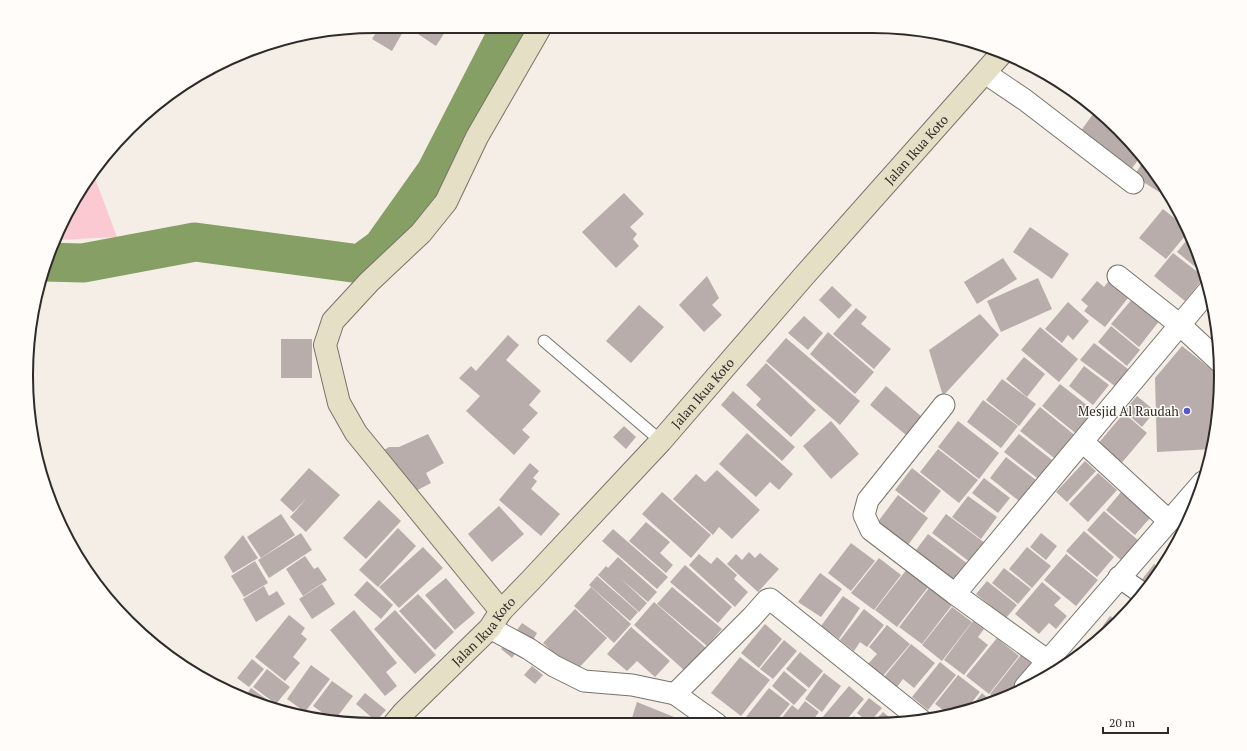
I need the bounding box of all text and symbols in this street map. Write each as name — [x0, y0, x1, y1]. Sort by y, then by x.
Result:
street label: Jalan Ikua Koto — [880, 111, 952, 188]
street label: Jalan Ikua Koto — [667, 354, 738, 432]
place label: Mesjid Al Raudah — [1078, 402, 1179, 420]
marker: Mesjid Al Raudah — [1182, 406, 1192, 416]
street label: Jalan Ikua Koto — [447, 593, 519, 670]
scale bar — [1103, 709, 1168, 735]
text: 20 m — [1109, 715, 1136, 730]

